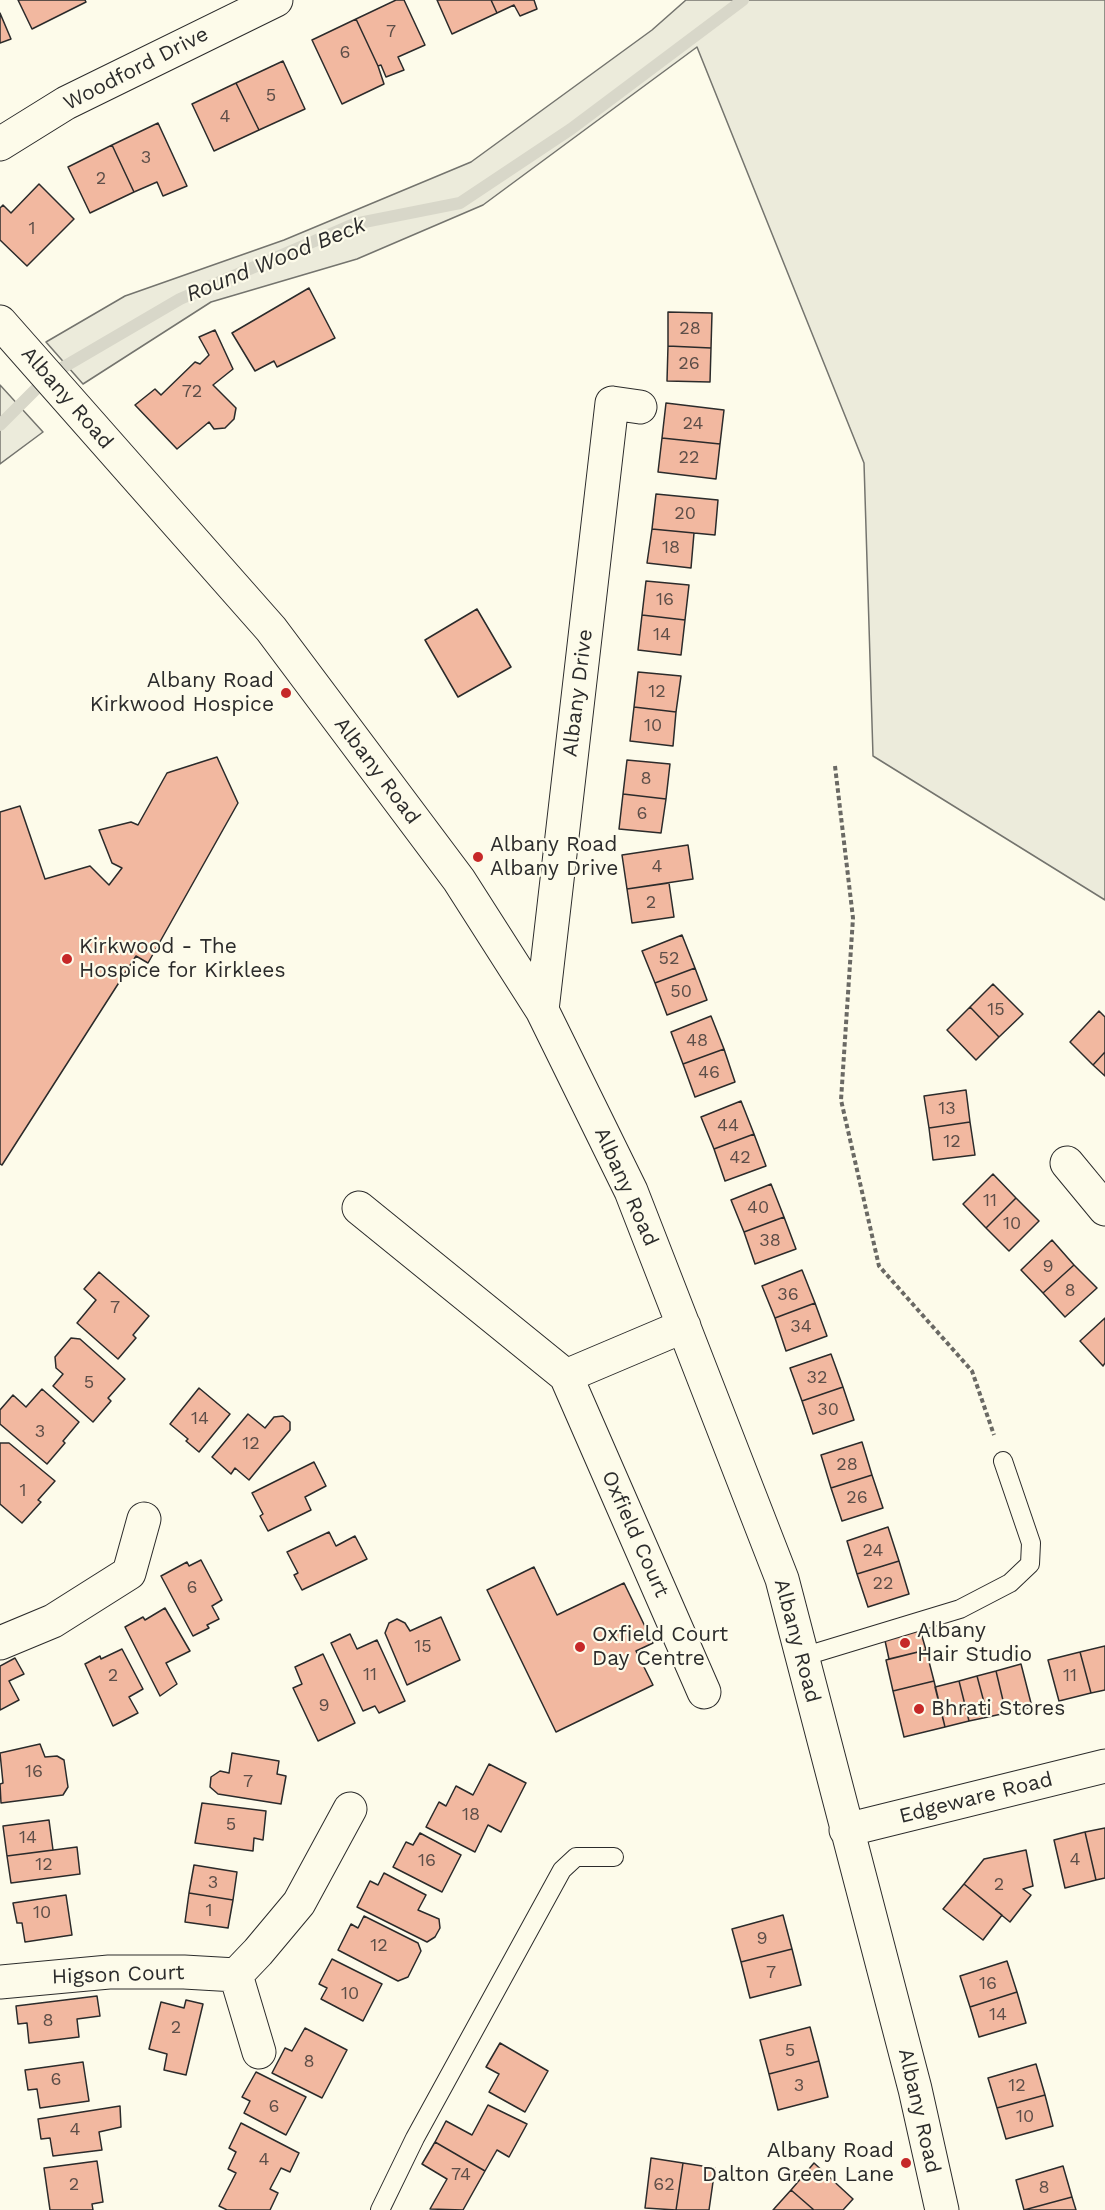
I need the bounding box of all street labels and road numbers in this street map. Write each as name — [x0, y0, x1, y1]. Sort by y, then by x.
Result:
street label: Woodford Drive — [59, 22, 213, 116]
street label: Albany Road — [16, 342, 118, 454]
street label: Albany Drive — [558, 628, 598, 758]
street label: Albany Road — [329, 713, 425, 829]
street label: Albany Road — [589, 1124, 663, 1250]
street label: Oxfield Court — [596, 1467, 674, 1601]
street label: Albany Road — [768, 1576, 826, 1706]
street label: Edgeware Road — [897, 1767, 1055, 1829]
street label: Higson Court — [51, 1960, 185, 1990]
street label: Albany Road — [892, 2046, 946, 2176]

